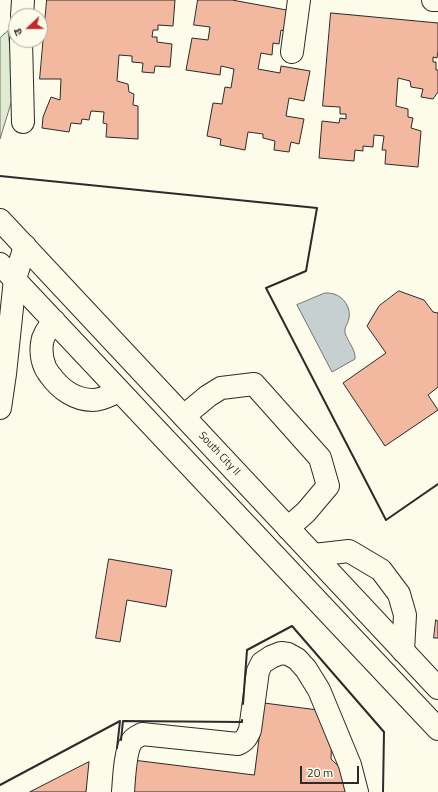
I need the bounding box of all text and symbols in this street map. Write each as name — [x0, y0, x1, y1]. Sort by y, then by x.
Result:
north arrow — [8, 8, 48, 48]
text: उ — [9, 26, 26, 38]
street label: South City II — [195, 429, 243, 479]
scale bar — [302, 758, 361, 784]
text: 20 m — [307, 763, 333, 782]

